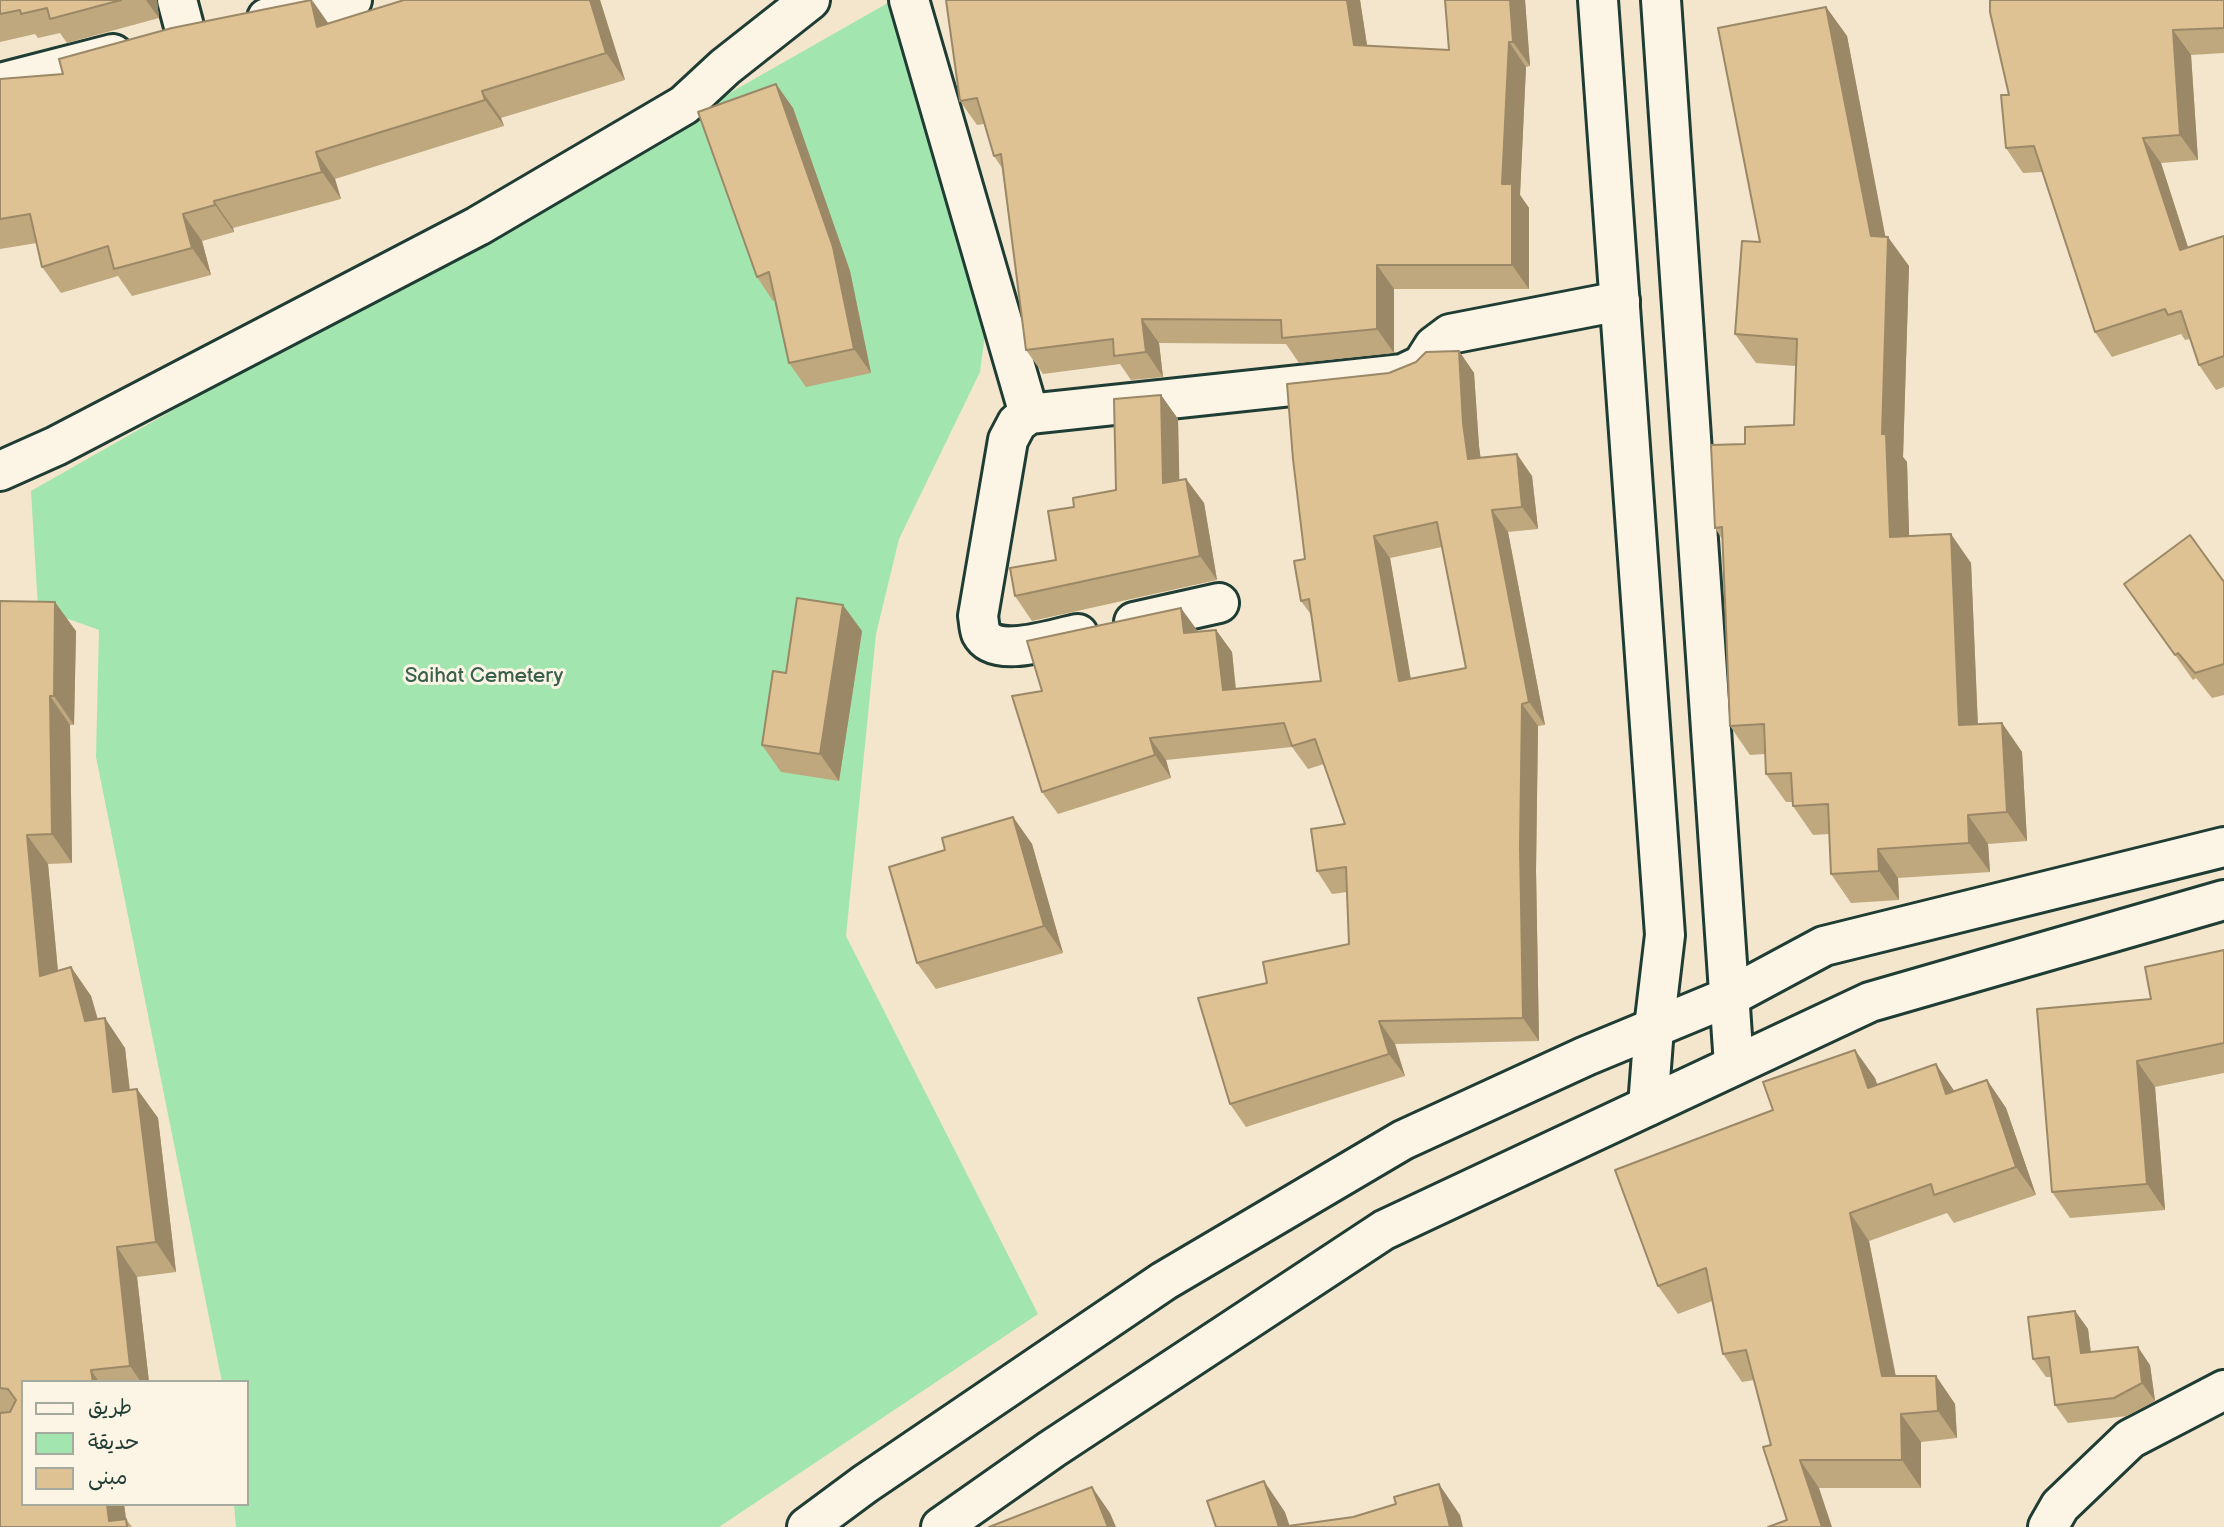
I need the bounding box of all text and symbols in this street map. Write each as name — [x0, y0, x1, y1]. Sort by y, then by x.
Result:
park label: Saihat Cemetery — [405, 664, 563, 690]
legend — [21, 1380, 248, 1506]
text: طريق — [88, 1395, 132, 1420]
text: حديقة — [88, 1430, 139, 1455]
text: مبنى — [88, 1465, 127, 1490]

